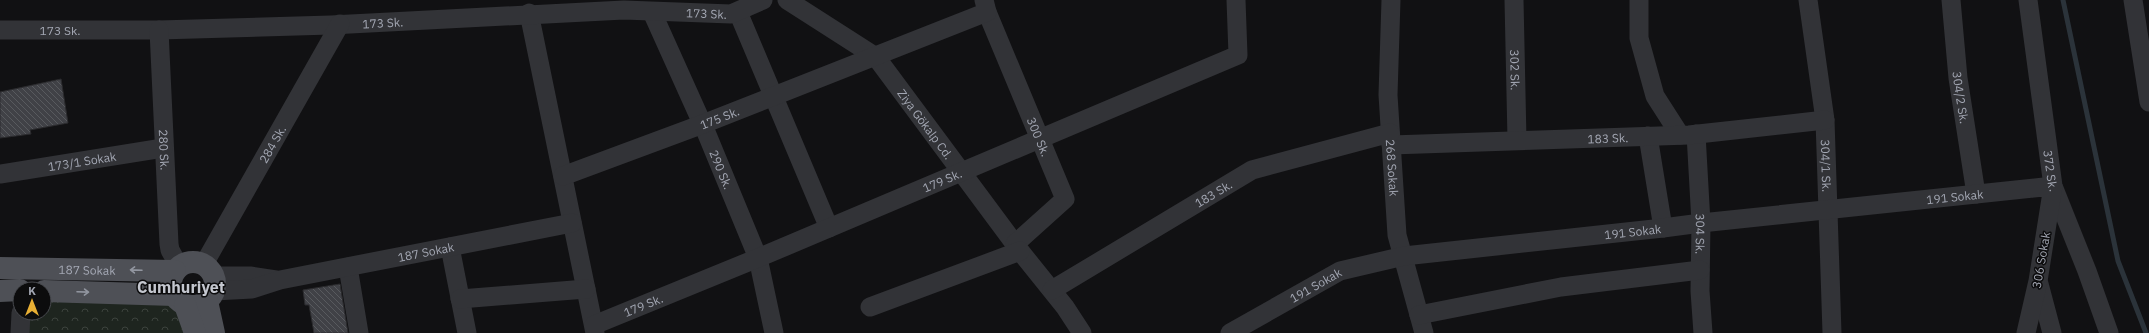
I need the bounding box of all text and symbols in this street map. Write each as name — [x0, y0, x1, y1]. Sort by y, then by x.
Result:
street label: 173 Sk. — [686, 5, 727, 21]
street label: 173 Sk. — [362, 14, 404, 31]
street label: 173 Sk. — [39, 23, 81, 38]
street label: 302 Sk. — [1508, 49, 1523, 91]
street label: 304/2 Sk. — [1950, 71, 1972, 125]
street label: Ziya Gökalp Cd. — [895, 86, 957, 162]
street label: 175 Sk. — [698, 103, 741, 132]
street label: 300 Sk. — [1024, 115, 1054, 158]
street label: 284 Sk. — [255, 122, 289, 165]
street label: 280 Sk. — [156, 129, 173, 171]
street label: 183 Sk. — [1587, 130, 1629, 146]
street label: 268 Sokak — [1383, 139, 1402, 197]
street label: 304/1 Sk. — [1818, 139, 1835, 192]
street label: 173/1 Sokak — [47, 148, 118, 174]
street label: 290 Sk. — [707, 148, 736, 191]
street label: 372 Sk. — [2041, 149, 2062, 193]
street label: 179 Sk. — [920, 165, 964, 195]
street label: 183 Sk. — [1192, 176, 1235, 210]
street label: 191 Sokak — [1926, 186, 1985, 207]
street label: 304 Sk. — [1693, 213, 1709, 254]
street label: 191 Sokak — [1603, 221, 1663, 242]
street label: 306 Sokak — [2029, 230, 2053, 289]
street label: 187 Sokak — [396, 239, 456, 264]
street label: 187 Sokak — [58, 262, 116, 277]
street label: 191 Sokak — [1287, 264, 1345, 305]
one-way arrow — [130, 266, 143, 274]
district label: Cumhuriyet — [137, 277, 225, 297]
north arrow — [12, 281, 52, 321]
text: K — [28, 284, 36, 298]
one-way arrow — [76, 288, 89, 296]
street label: 179 Sk. — [621, 290, 665, 320]

